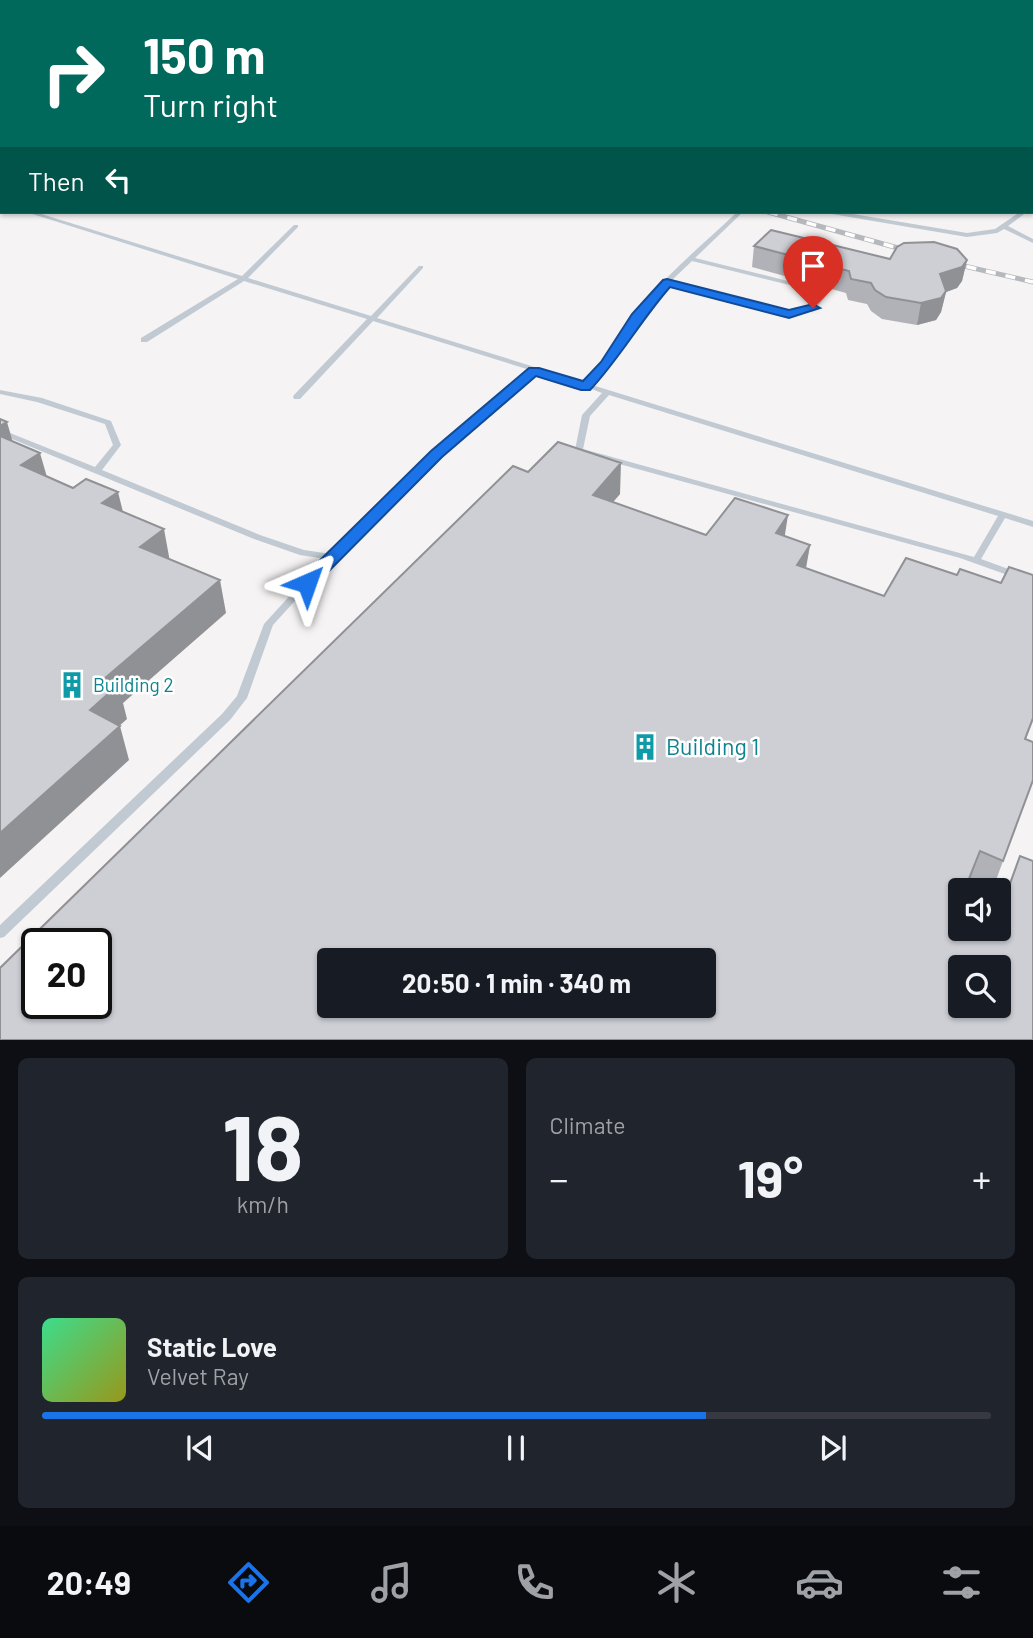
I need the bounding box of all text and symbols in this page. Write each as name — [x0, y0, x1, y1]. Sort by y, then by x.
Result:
text: 150 m — [143, 25, 265, 84]
icon: right — [28, 28, 119, 119]
text: Turn right — [143, 85, 278, 123]
icon: left — [99, 161, 137, 199]
text: Then — [28, 165, 85, 196]
pin — [783, 236, 843, 308]
icon: arrive — [794, 247, 832, 285]
position arrow — [270, 546, 344, 620]
building icon: Building 2 — [57, 670, 87, 700]
place label: Building 2 — [93, 673, 174, 696]
building icon: Building 1 — [630, 732, 660, 762]
place label: Building 1 — [666, 732, 759, 760]
map controls — [948, 878, 1011, 1018]
button: sound — [948, 878, 1011, 941]
speed limit sign: 20 — [21, 928, 112, 1019]
button: search — [948, 955, 1011, 1018]
text: 20:50 · 1 min · 340 m — [402, 967, 631, 998]
text: 18 — [222, 1090, 303, 1199]
text: Climate — [550, 1111, 626, 1139]
text: 19° — [737, 1146, 803, 1208]
text: − — [550, 1155, 569, 1201]
text: + — [972, 1155, 991, 1201]
text: km/h — [237, 1190, 289, 1218]
text: Static Love — [147, 1331, 277, 1362]
text: Velvet Ray — [147, 1362, 249, 1390]
icon: previous — [181, 1429, 219, 1467]
icon: pause — [497, 1429, 535, 1467]
icon: next — [814, 1429, 852, 1467]
icon: directions — [224, 1558, 273, 1607]
icon: music — [367, 1558, 416, 1607]
icon: phone — [510, 1558, 559, 1607]
icon: climate — [652, 1558, 701, 1607]
icon: car — [795, 1558, 844, 1607]
icon: filters — [937, 1558, 986, 1607]
text: 20:49 — [47, 1563, 131, 1601]

